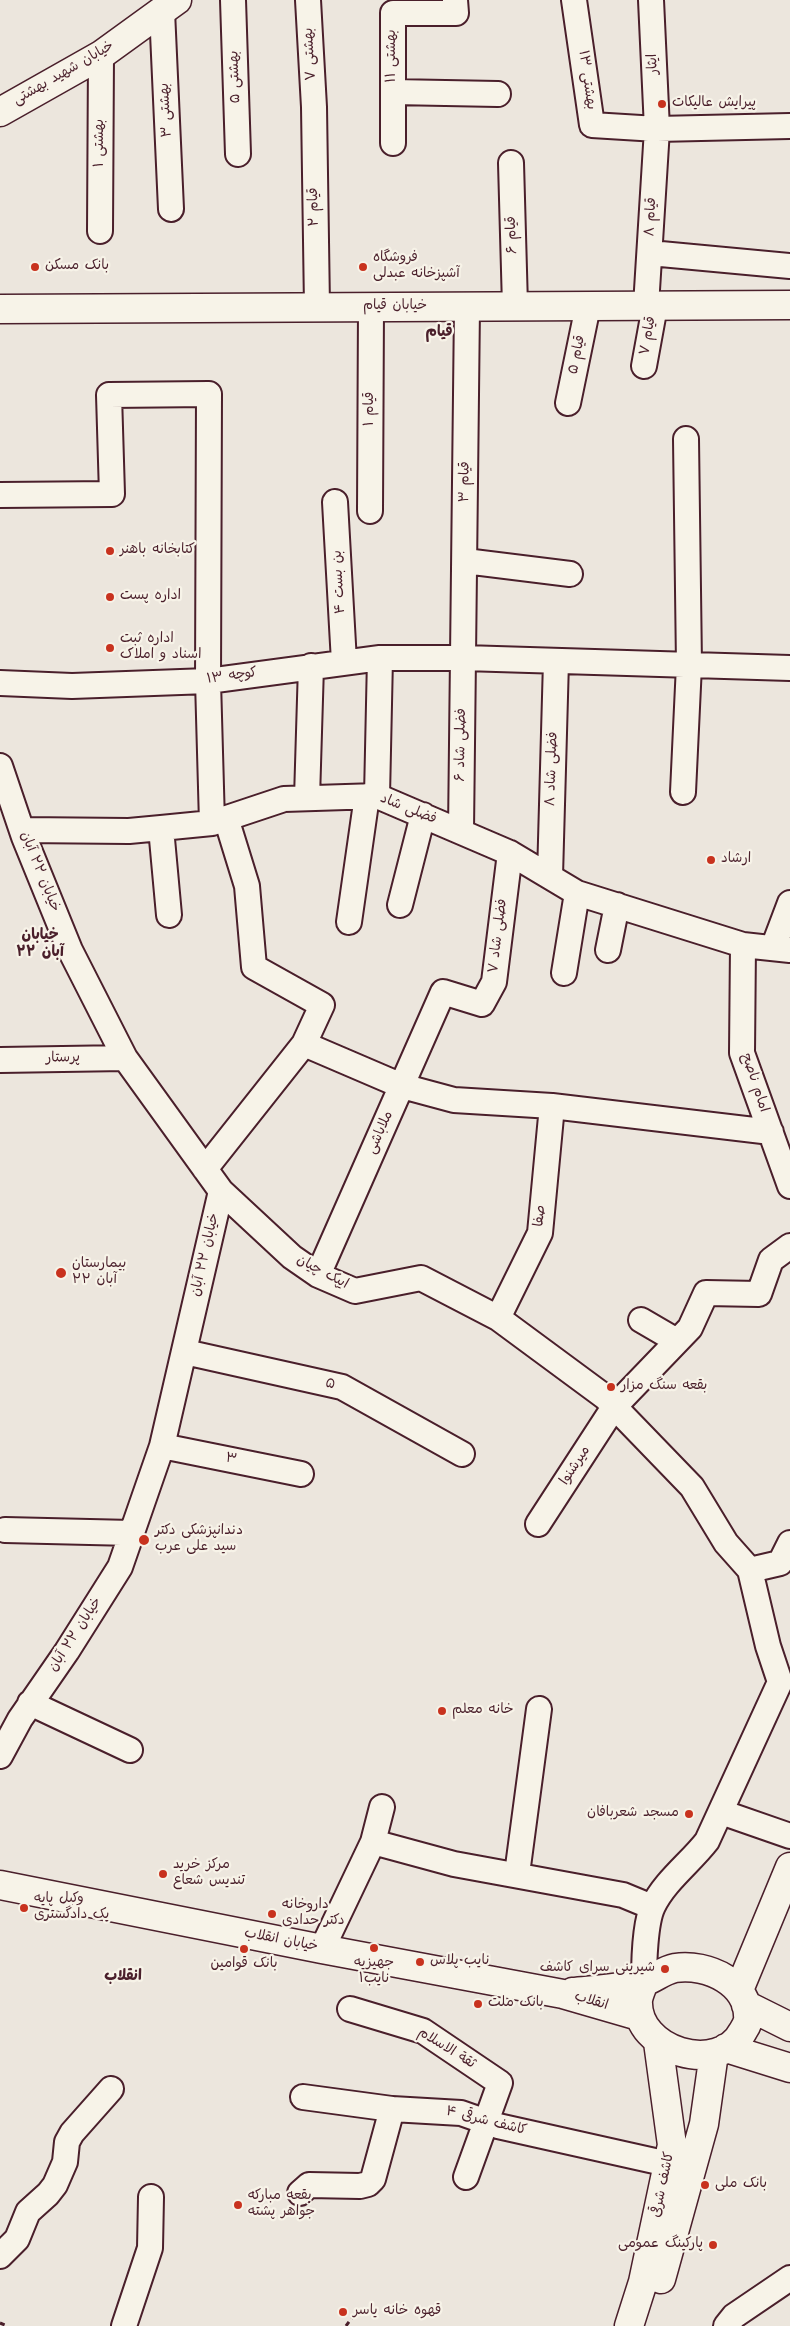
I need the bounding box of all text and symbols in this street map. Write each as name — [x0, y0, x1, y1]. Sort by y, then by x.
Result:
street label: بهشتی ۷ — [301, 27, 321, 81]
street label: بهشتی ۱۱ — [385, 29, 401, 83]
street label: خیابان شهید بهشتی — [11, 38, 117, 110]
street label: بهشتی ۱۳ — [574, 49, 598, 111]
street label: بهشتی ۵ — [227, 50, 245, 104]
street label: ایثار — [645, 53, 663, 75]
street label: بهشتی ۳ — [157, 82, 177, 138]
place label: پیرایش عالیکات — [672, 96, 756, 112]
marker: پیرایش عالیکات — [656, 98, 668, 110]
street label: بهشتی ۱ — [93, 119, 109, 167]
street label: قیام ۲ — [306, 187, 324, 227]
street label: قیام ۸ — [643, 197, 661, 237]
street label: قیام ۶ — [504, 216, 522, 254]
place label: فروشگاه آشپزخانه عبدلی — [373, 251, 460, 284]
place label: بانک مسکن — [45, 259, 109, 275]
marker: بانک مسکن — [29, 261, 41, 273]
marker: فروشگاه آشپزخانه عبدلی — [357, 261, 369, 273]
street label: خیابان قیام — [363, 299, 427, 315]
street label: قیام ۷ — [637, 315, 661, 357]
district label: قیام — [425, 324, 453, 342]
street label: قیام ۵ — [566, 334, 590, 376]
street label: قیام ۱ — [363, 392, 379, 426]
street label: قیام ۳ — [457, 461, 475, 503]
place label: کتابخانه باهنر — [120, 543, 195, 559]
marker: کتابخانه باهنر — [104, 545, 116, 557]
street label: بن بست ۴ — [330, 550, 350, 614]
place label: اداره پست — [120, 589, 181, 605]
marker: اداره پست — [104, 591, 116, 603]
place label: اداره ثبت اسناد و املاک — [120, 632, 202, 664]
marker: اداره ثبت اسناد و املاک — [104, 642, 116, 654]
street label: کوچه ۱۳ — [206, 665, 258, 689]
street label: فضلی شاد ۶ — [453, 708, 471, 782]
street label: فضلی شاد ۸ — [543, 731, 563, 807]
street label: فضلی شاد — [377, 791, 439, 829]
street label: خیابان ۲۲ آبان — [15, 829, 63, 915]
place label: ارشاد — [721, 852, 751, 868]
marker: ارشاد — [705, 854, 717, 866]
street label: فضلی شاد ۷ — [486, 898, 512, 974]
district label: خیابان ۲۲ آبان — [16, 927, 64, 962]
street label: پرستار — [46, 1050, 80, 1068]
street label: امام ناصح — [737, 1051, 771, 1115]
street label: ملاباشی — [364, 1109, 398, 1157]
street label: صفا — [532, 1204, 550, 1228]
street label: خیابان ۲۲ آبان — [188, 1212, 224, 1298]
street label: ایپک چیان — [293, 1252, 351, 1294]
place label: بیمارستان ۲۲ آبان — [72, 1257, 126, 1290]
marker: بیمارستان ۲۲ آبان — [54, 1266, 68, 1280]
street label: ۵ — [323, 1376, 337, 1394]
place label: بقعه سنگ مزار — [621, 1379, 707, 1395]
marker: بقعه سنگ مزار — [605, 1381, 617, 1393]
street label: میرشنوا — [557, 1443, 595, 1489]
street label: ۳ — [224, 1451, 238, 1469]
place label: دندانپزشکی دکتر سید علی عرب — [155, 1524, 243, 1556]
marker: دندانپزشکی دکتر سید علی عرب — [137, 1533, 151, 1547]
street label: خیابان ۲۲ آبان — [46, 1595, 106, 1675]
place label: خانه معلم — [452, 1703, 514, 1719]
marker: خانه معلم — [436, 1705, 448, 1717]
place label: مسجد شعربافان — [587, 1806, 679, 1822]
marker: مسجد شعربافان — [683, 1808, 695, 1820]
place label: مرکز خرید تندیس شعاع — [173, 1858, 245, 1890]
marker: مرکز خرید تندیس شعاع — [157, 1868, 169, 1880]
place label: وکیل پایه یک دادگستری — [34, 1892, 109, 1924]
place label: داروخانه دکتر حدادی — [282, 1898, 344, 1930]
marker: وکیل پایه یک دادگستری — [18, 1902, 30, 1914]
marker: داروخانه دکتر حدادی — [266, 1908, 278, 1920]
street label: خیابان انقلاب — [243, 1926, 319, 1956]
marker: جهیزیه نایب۱ — [368, 1942, 380, 1954]
marker: بانک قوامین — [238, 1943, 250, 1955]
place label: نایب پلاس — [430, 1954, 489, 1970]
place label: جهیزیه نایب۱ — [354, 1956, 394, 1988]
marker: نایب پلاس — [414, 1956, 426, 1968]
place label: بانک قوامین — [210, 1957, 278, 1973]
place label: شیرینی سرای کاشف — [540, 1961, 655, 1977]
marker: شیرینی سرای کاشف — [659, 1963, 671, 1975]
district label: انقلاب — [104, 1968, 142, 1986]
street label: انقلاب — [572, 1989, 610, 2015]
place label: بانک ملت — [488, 1996, 544, 2012]
marker: بانک ملت — [472, 1998, 484, 2010]
street label: ثقة‌ الاسلام — [414, 2025, 478, 2073]
street label: کاشف شرقی ۴ — [444, 2104, 528, 2140]
street label: کاشف شرقی — [649, 2151, 679, 2219]
place label: بانک ملی — [715, 2177, 767, 2193]
marker: بانک ملی — [699, 2179, 711, 2191]
place label: بقعه مبارکه جواهر پشته — [248, 2189, 315, 2222]
marker: بقعه مبارکه جواهر پشته — [232, 2199, 244, 2211]
place label: پارکینگ عمومی — [618, 2237, 703, 2253]
marker: پارکینگ عمومی — [707, 2239, 719, 2251]
place label: قهوه خانه یاسر — [353, 2304, 441, 2320]
marker: قهوه خانه یاسر — [337, 2306, 349, 2318]

